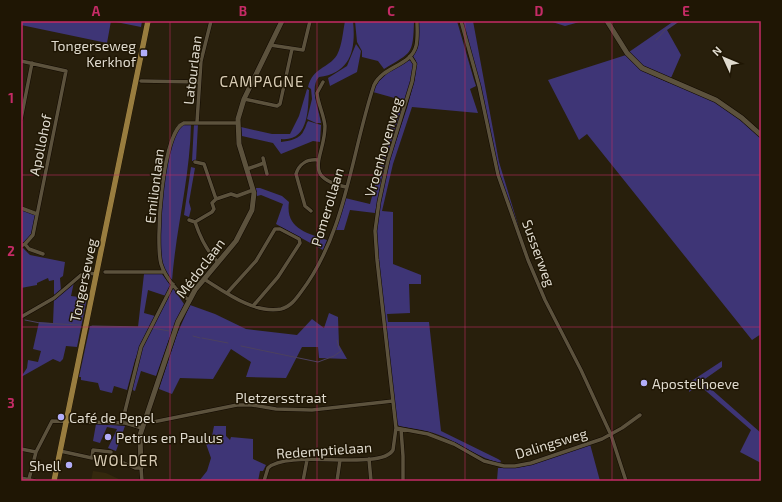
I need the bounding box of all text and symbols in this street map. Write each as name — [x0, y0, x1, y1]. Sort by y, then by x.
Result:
text: A — [92, 3, 101, 19]
text: B — [239, 3, 247, 19]
text: C — [387, 3, 395, 19]
text: D — [535, 3, 544, 19]
text: E — [682, 3, 690, 19]
street label: Latourlaan — [179, 35, 205, 105]
place label: Tongerseweg Kerkhof — [51, 37, 137, 70]
north arrow — [704, 38, 744, 78]
text: N — [709, 43, 724, 58]
marker: Tongerseweg Kerkhof — [139, 48, 149, 58]
district label: CAMPAGNE — [219, 72, 305, 90]
text: 1 — [8, 90, 14, 106]
street label: Vroenhovenweg — [361, 95, 405, 199]
street label: Apollohof — [25, 112, 55, 177]
street label: Emilionlaan — [141, 148, 167, 224]
street label: Pomerollaan — [307, 166, 347, 248]
street label: Susserweg — [519, 217, 559, 289]
street label: Médoclaan — [172, 235, 228, 301]
street label: Tongerseweg — [66, 236, 100, 323]
text: 2 — [7, 243, 15, 259]
place label: Apostelhoeve — [652, 375, 739, 392]
marker: Apostelhoeve — [639, 378, 649, 388]
street label: Pletzersstraat — [235, 389, 327, 406]
text: 3 — [7, 395, 15, 411]
place label: Café de Pepel — [69, 409, 156, 426]
marker: Café de Pepel — [56, 412, 66, 422]
street label: Dalingsweg — [513, 424, 589, 462]
place label: Petrus en Paulus — [116, 429, 223, 446]
marker: Petrus en Paulus — [103, 432, 113, 442]
street label: Redemptielaan — [276, 438, 372, 462]
district label: WOLDER — [93, 451, 159, 469]
place label: Shell — [29, 457, 62, 474]
marker: Shell — [64, 460, 74, 470]

